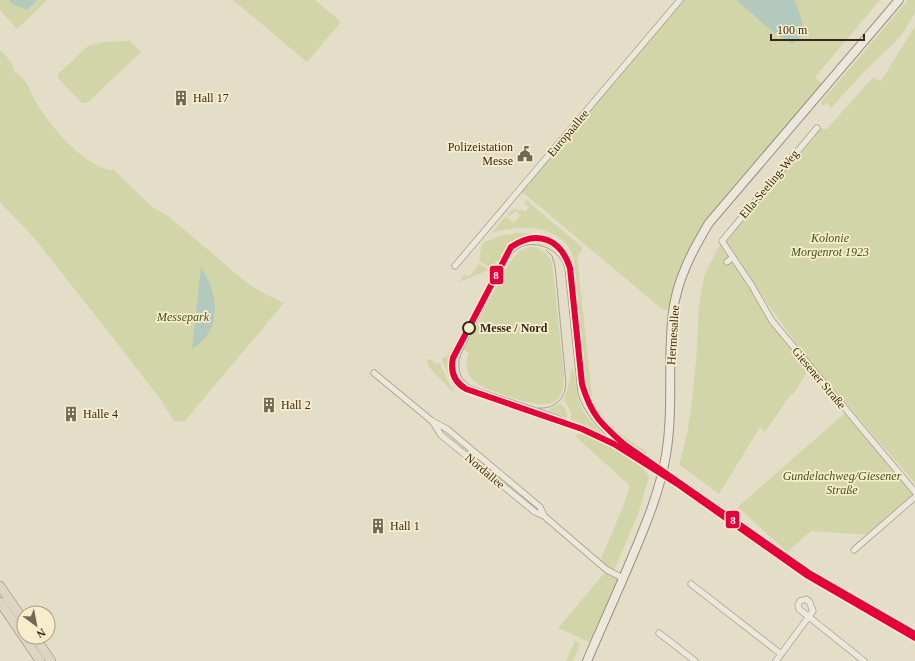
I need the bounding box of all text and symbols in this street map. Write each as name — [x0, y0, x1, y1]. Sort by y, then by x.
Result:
scale bar — [771, 16, 864, 42]
text: 100 m — [777, 23, 808, 37]
building icon: Hall 17 — [172, 89, 190, 107]
place label: Hall 17 — [193, 91, 229, 105]
street label: Europaallee — [544, 107, 592, 159]
place label: Polizeistation Messe — [448, 140, 513, 168]
public building icon: Polizeistation Messe — [516, 145, 534, 163]
street label: Ella-Seeling-Weg — [736, 147, 802, 221]
park label: Kolonie Morgenrot 1923 — [790, 231, 869, 259]
line badge: 8 — [489, 265, 504, 285]
text: 8 — [493, 269, 499, 281]
street label: Hermesallee — [664, 305, 682, 365]
park label: Messepark — [156, 310, 210, 324]
marker: Messe / Nord — [462, 321, 476, 335]
place label: Messe / Nord — [480, 321, 548, 335]
street label: Giesener Straße — [789, 344, 849, 412]
building icon: Hall 2 — [260, 396, 278, 414]
place label: Hall 2 — [281, 398, 311, 412]
building icon: Halle 4 — [62, 405, 80, 423]
place label: Halle 4 — [83, 407, 118, 421]
street label: Nordallee — [462, 450, 508, 492]
park label: Gundelachweg/Giesener Straße — [783, 469, 902, 497]
line badge: 8 — [725, 510, 740, 529]
text: 8 — [730, 514, 736, 526]
building icon: Hall 1 — [369, 517, 387, 535]
place label: Hall 1 — [390, 519, 420, 533]
north arrow — [16, 605, 56, 645]
text: N — [35, 626, 48, 641]

